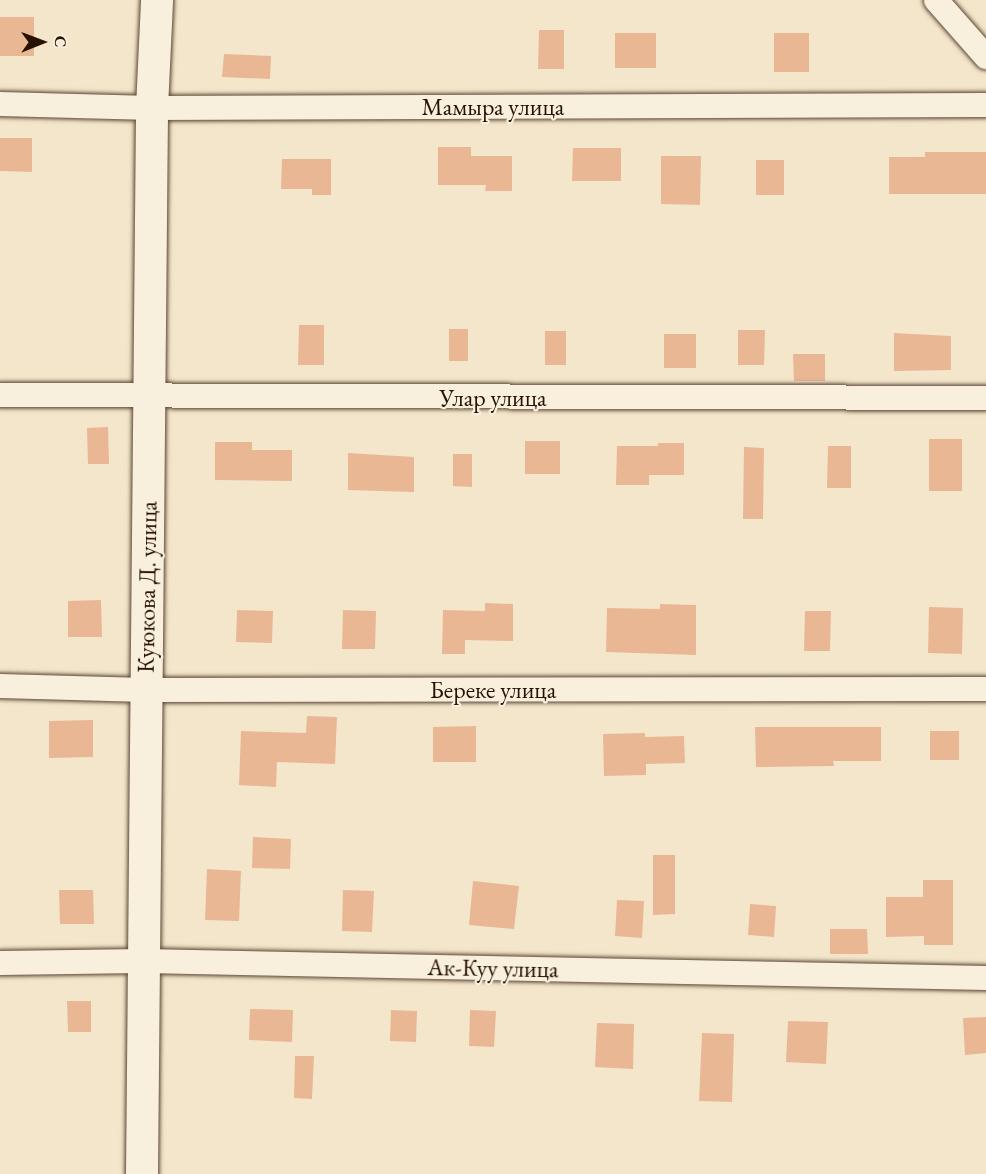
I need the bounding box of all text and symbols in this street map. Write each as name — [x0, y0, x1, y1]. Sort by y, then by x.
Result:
north arrow — [12, 12, 72, 72]
text: С — [50, 36, 71, 48]
street label: Мамыра улица — [422, 93, 564, 121]
street label: Улар улица — [439, 384, 547, 412]
street label: Куюкова Д. улица — [131, 501, 163, 673]
street label: Береке улица — [430, 676, 556, 704]
street label: Ак-Куу улица — [427, 952, 559, 984]

